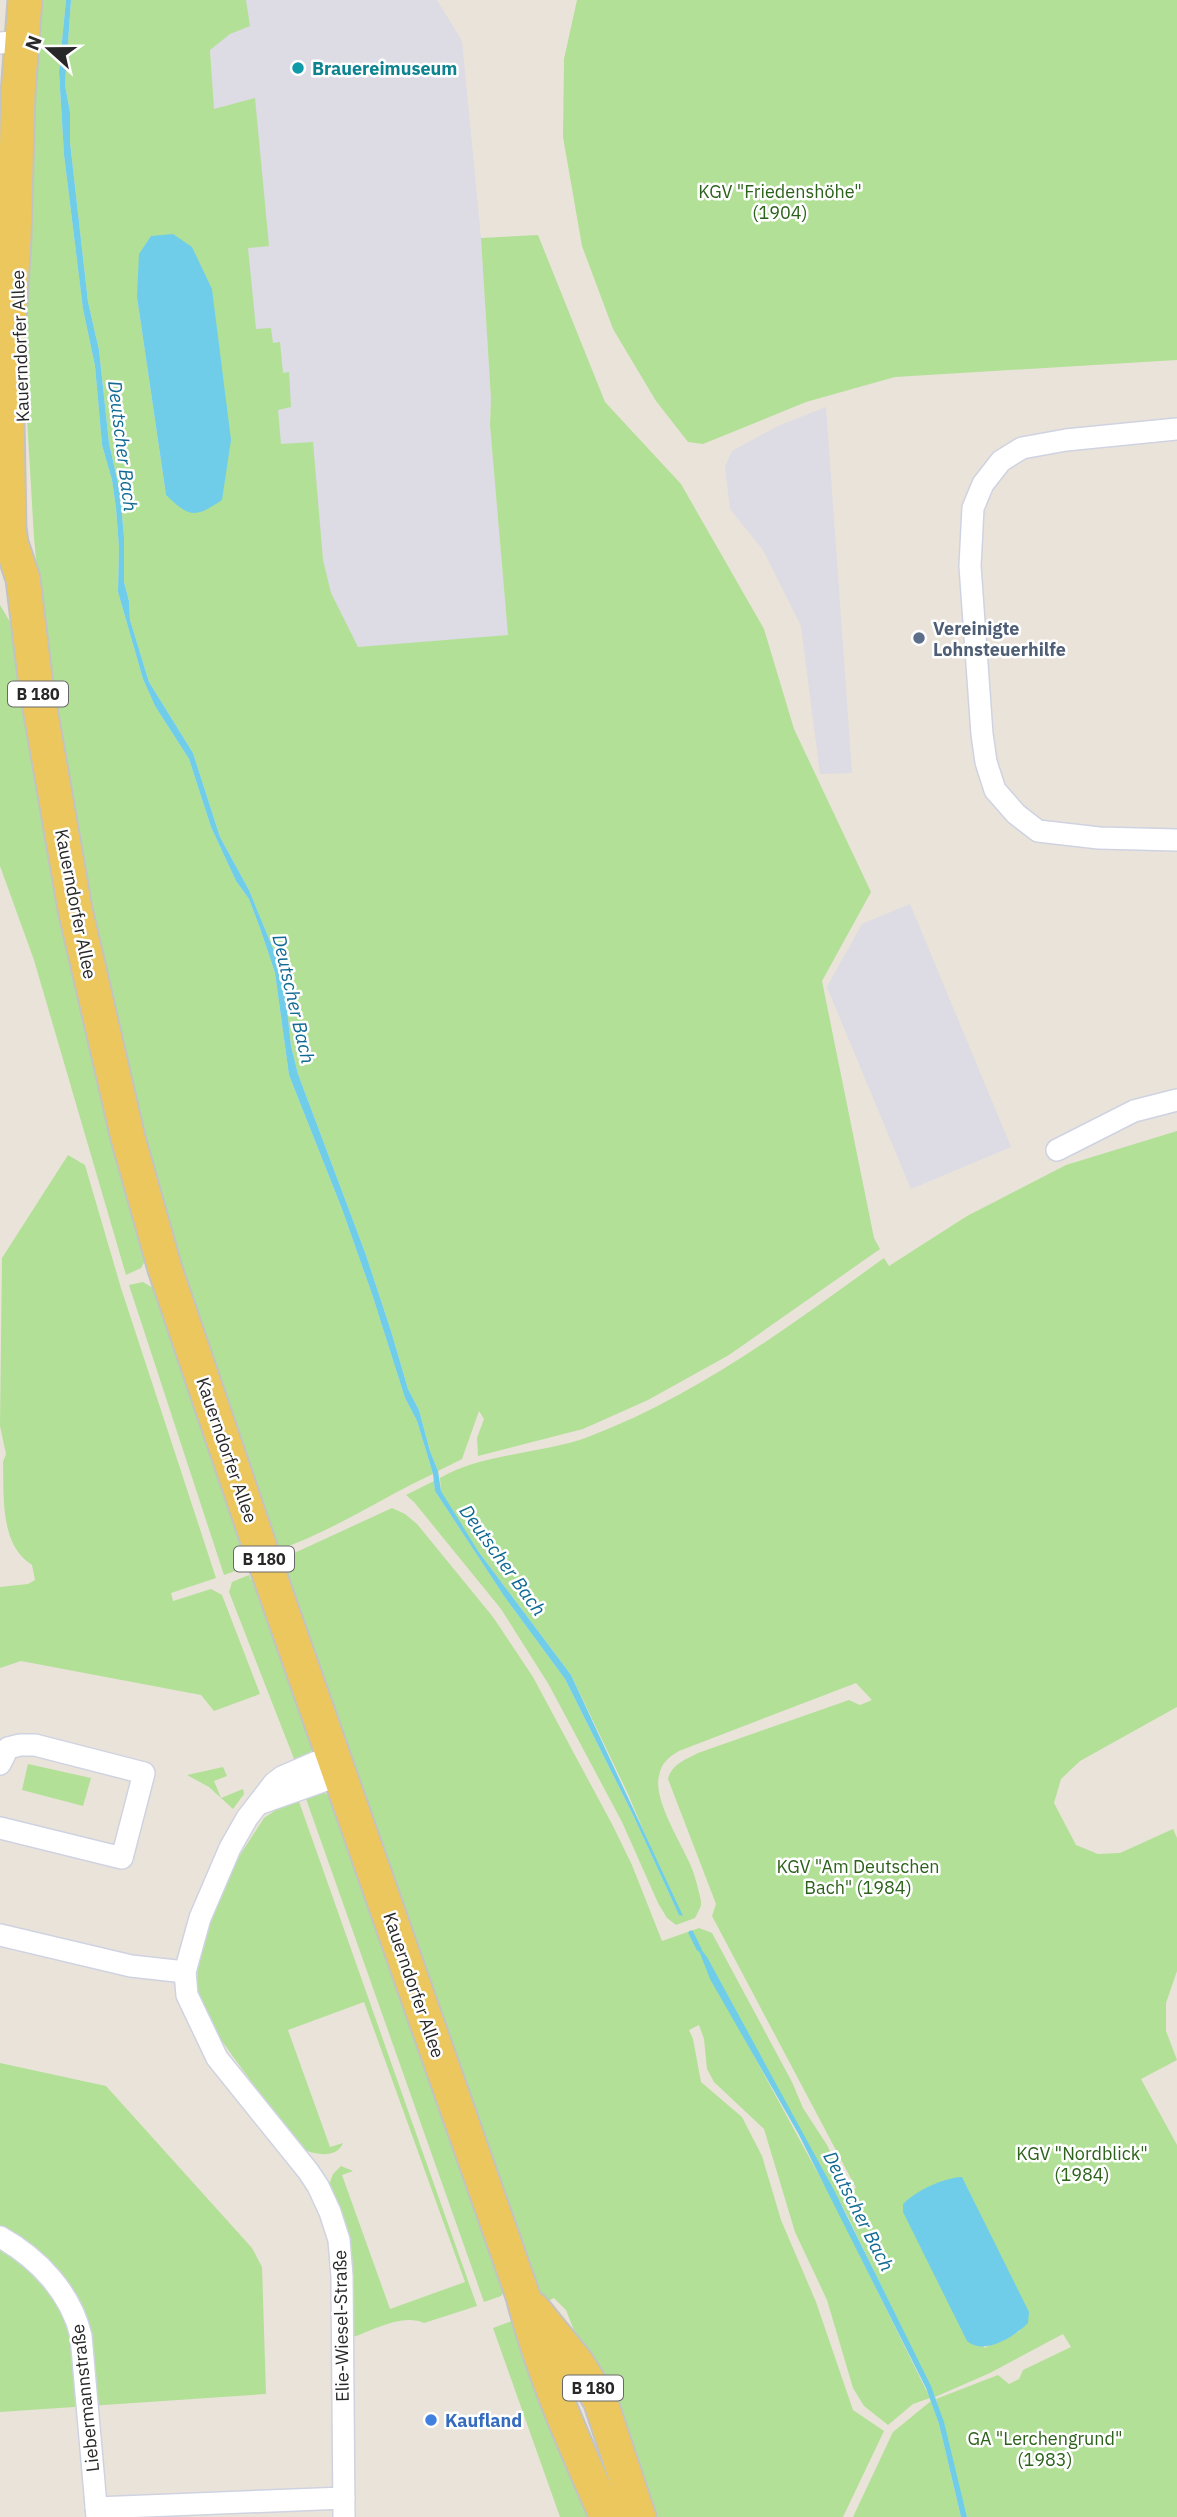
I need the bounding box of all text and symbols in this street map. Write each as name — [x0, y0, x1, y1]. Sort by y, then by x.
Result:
north arrow — [14, 14, 84, 84]
text: N — [19, 32, 47, 54]
place label: Brauereimuseum — [312, 57, 457, 80]
marker: Brauereimuseum — [290, 60, 306, 76]
park label: KGV "Friedenshöhe" (1904) — [698, 180, 862, 224]
street label: Kauerndorfer Allee — [6, 269, 34, 423]
water label: Deutscher Bach — [103, 379, 143, 513]
place label: Vereinigte Lohnsteuerhilfe — [933, 617, 1066, 661]
marker: Vereinigte Lohnsteuerhilfe — [911, 630, 927, 646]
road number: B 180 — [8, 681, 68, 706]
street label: Kauerndorfer Allee — [50, 827, 102, 981]
water label: Deutscher Bach — [267, 932, 321, 1066]
street label: Kauerndorfer Allee — [191, 1374, 263, 1526]
water label: Deutscher Bach — [455, 1500, 551, 1620]
road number: B 180 — [234, 1546, 294, 1572]
park label: KGV "Am Deutschen Bach" (1984) — [776, 1855, 940, 1899]
street label: Kauerndorfer Allee — [378, 1909, 450, 2061]
park label: KGV "Nordblick" (1984) — [1016, 2142, 1148, 2186]
water label: Deutscher Bach — [818, 2147, 900, 2275]
street label: Elie-Wiesel-Straße — [328, 2250, 354, 2402]
street label: Liebermannstraße — [66, 2323, 104, 2473]
road number: B 180 — [563, 2376, 623, 2400]
place label: Kaufland — [445, 2409, 522, 2432]
marker: Kaufland — [423, 2412, 439, 2428]
park label: GA "Lerchengrund" (1983) — [968, 2427, 1123, 2471]

